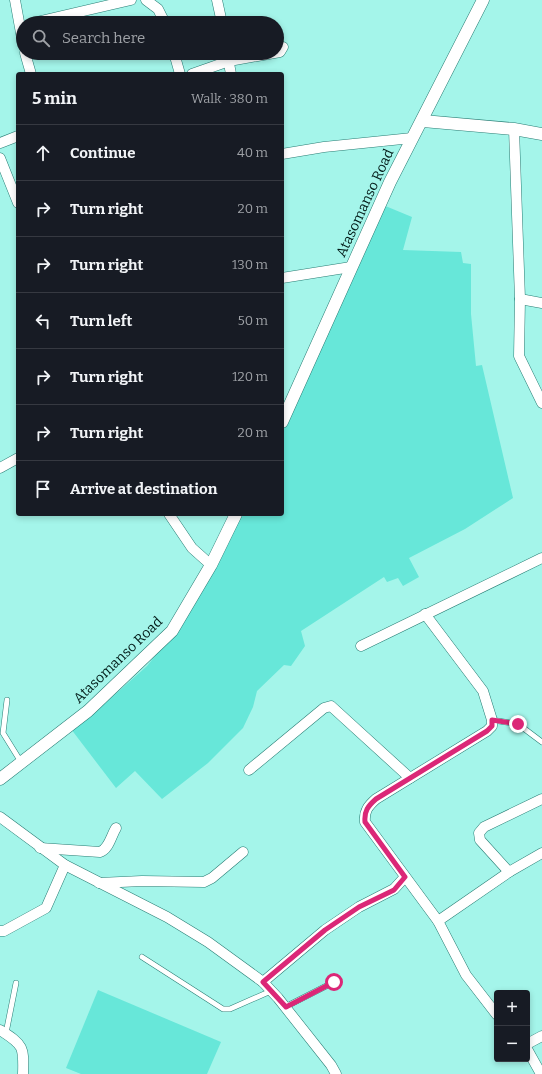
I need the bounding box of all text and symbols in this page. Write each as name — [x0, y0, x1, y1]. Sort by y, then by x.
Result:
search box — [16, 16, 284, 60]
icon: search — [30, 27, 52, 49]
text: Search here — [62, 29, 145, 47]
text: 5 min — [32, 88, 77, 109]
text: Walk · 380 m — [191, 91, 268, 106]
icon: ahead — [32, 142, 54, 164]
text: Continue — [70, 144, 136, 162]
text: 40 m — [237, 145, 268, 160]
street label: Atasomanso Road — [333, 146, 397, 260]
icon: right — [32, 198, 54, 220]
text: Turn right — [70, 200, 143, 218]
text: 20 m — [238, 201, 268, 216]
icon: right — [32, 254, 54, 276]
text: Turn right — [70, 256, 143, 274]
text: 130 m — [232, 257, 268, 272]
icon: left — [32, 310, 54, 332]
text: Turn left — [70, 312, 132, 330]
text: 50 m — [238, 313, 268, 328]
icon: right — [32, 366, 54, 388]
text: Turn right — [70, 368, 143, 386]
text: 120 m — [232, 369, 268, 384]
icon: right — [32, 422, 54, 444]
text: Turn right — [70, 424, 143, 442]
text: 20 m — [238, 425, 268, 440]
icon: arrive — [32, 478, 54, 500]
text: Arrive at destination — [70, 480, 217, 498]
street label: Atasomanso Road — [70, 613, 166, 707]
route end — [509, 715, 527, 733]
route start — [325, 973, 343, 991]
map controls — [494, 990, 530, 1062]
button: + — [494, 990, 530, 1026]
button: − — [494, 1026, 530, 1062]

